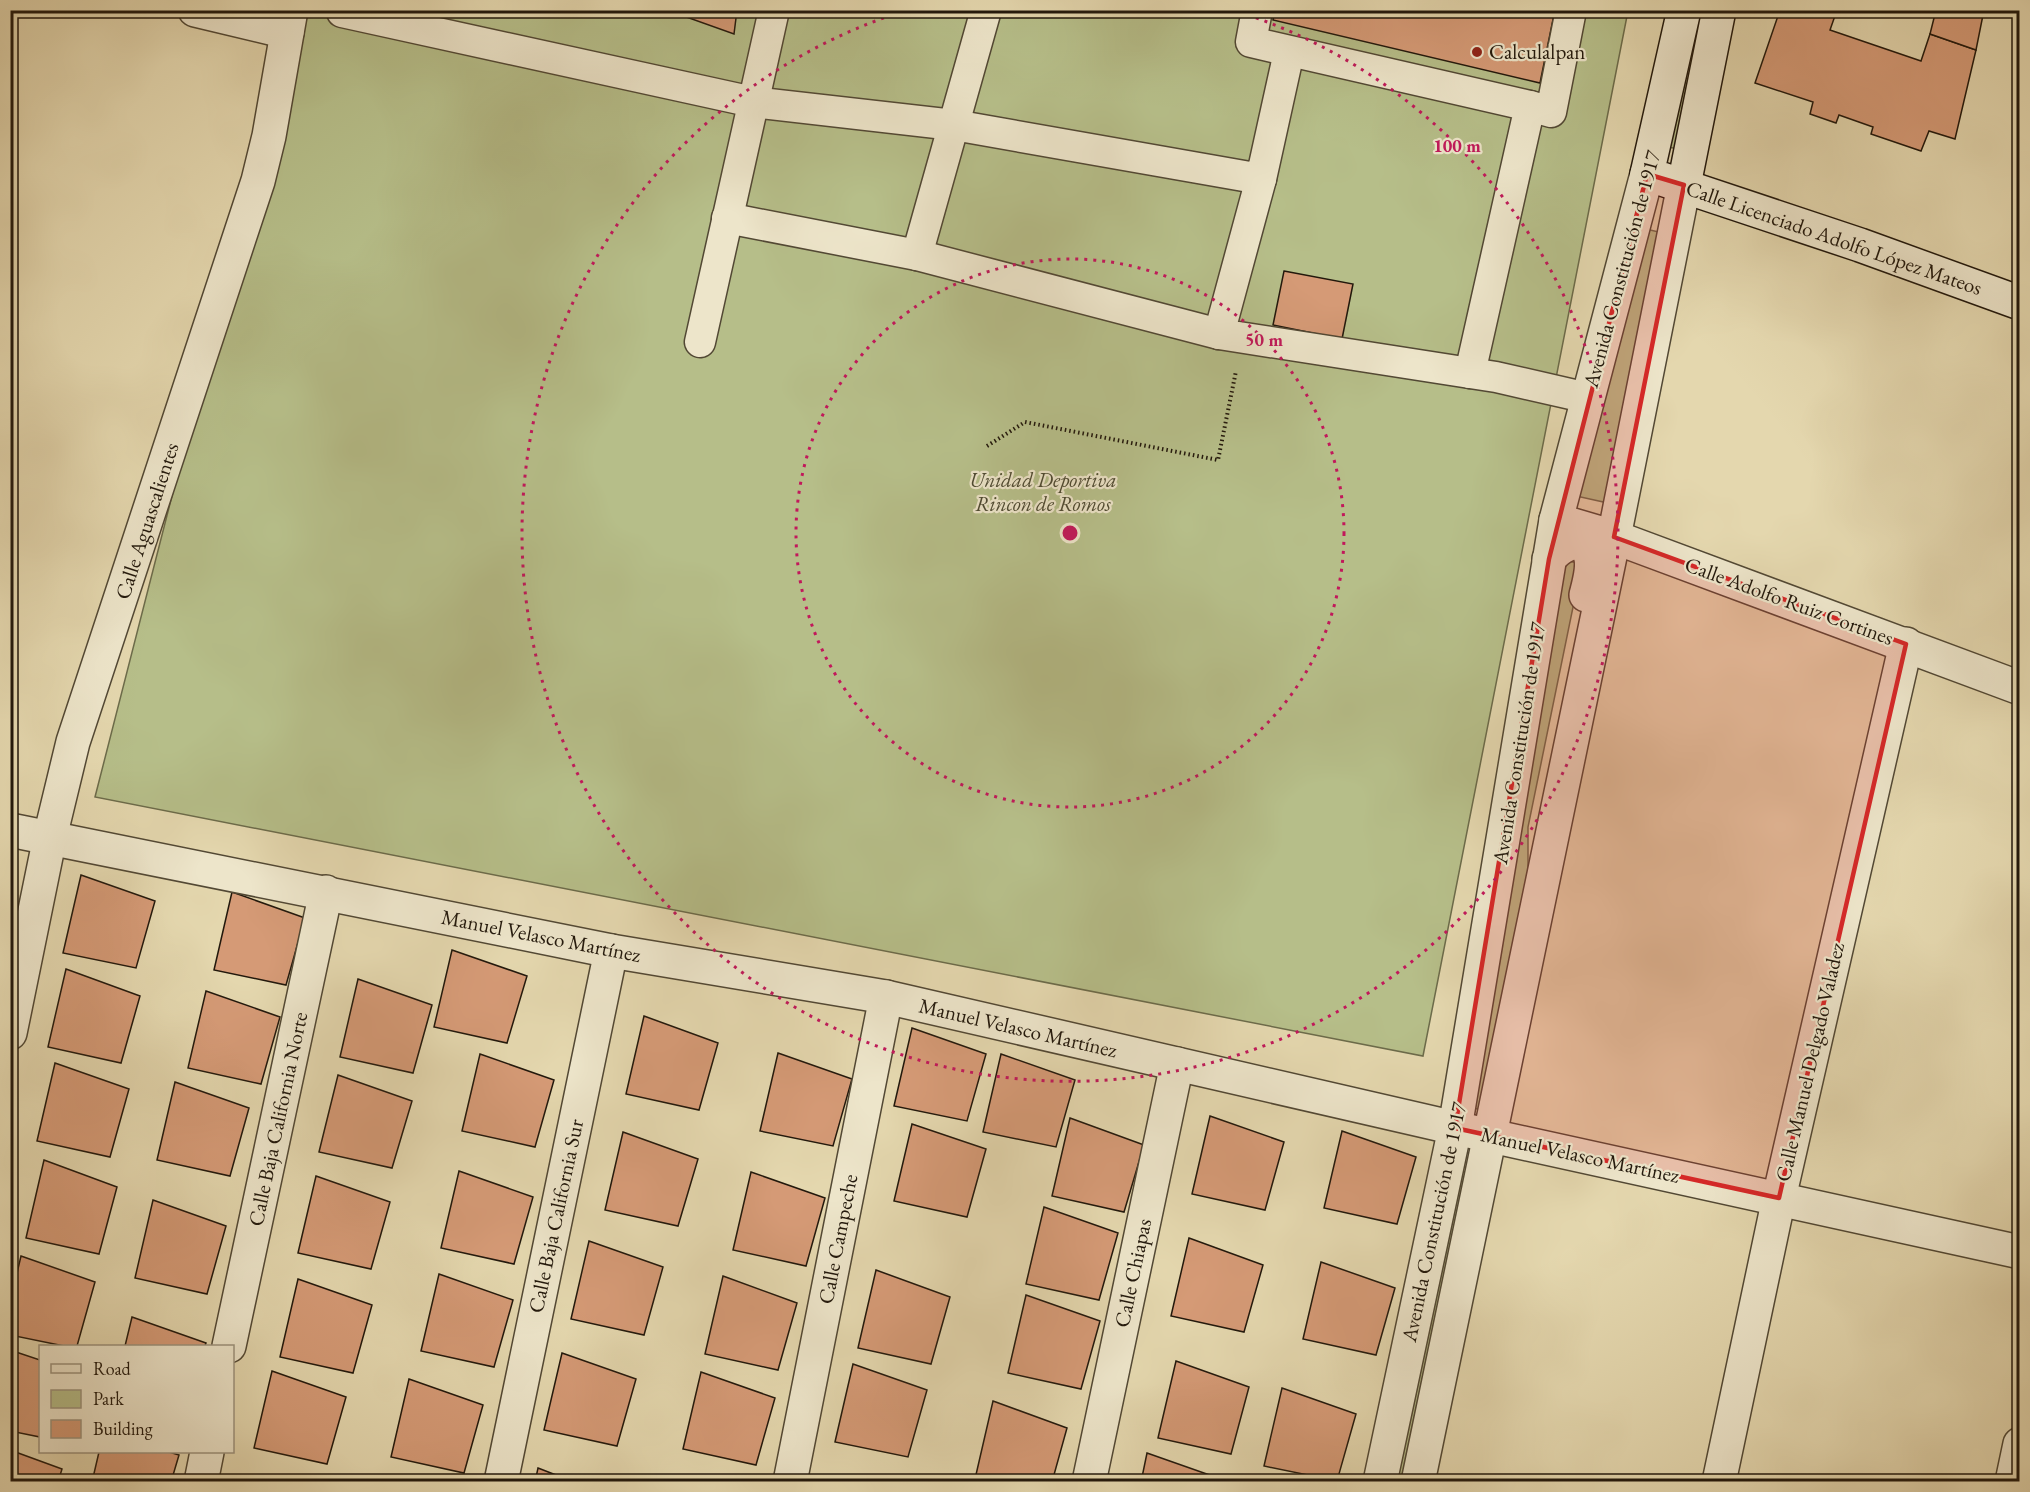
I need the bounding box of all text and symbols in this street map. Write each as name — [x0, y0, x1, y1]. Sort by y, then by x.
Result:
place label: Calculalpan — [1489, 38, 1585, 65]
marker: Calculalpan — [1470, 45, 1484, 59]
text: 100 m — [1433, 134, 1481, 157]
street label: Avenida Constitución de 1917 — [1577, 146, 1666, 391]
street label: Calle Licenciado Adolfo López Mateos — [1683, 174, 1986, 301]
text: 50 m — [1245, 328, 1283, 351]
street label: Calle Aguascalientes — [108, 439, 185, 603]
park label: Unidad Deportiva Rincon de Romos — [969, 466, 1117, 517]
centre of rings — [1060, 523, 1080, 543]
street label: Calle Adolfo Ruiz Cortines — [1681, 550, 1897, 651]
street label: Avenida Constitución de 1917 — [1486, 619, 1551, 867]
street label: Manuel Velasco Martínez — [439, 903, 643, 968]
street label: Calle Manuel Delgado Valadez — [1769, 940, 1850, 1184]
street label: Manuel Velasco Martínez — [916, 992, 1120, 1063]
street label: Calle Baja California Norte — [242, 1009, 313, 1228]
street label: Avenida Constitución de 1917 — [1395, 1099, 1472, 1345]
street label: Calle Baja California Sur — [522, 1117, 589, 1315]
street label: Manuel Velasco Martínez — [1478, 1120, 1682, 1189]
street label: Calle Campeche — [812, 1172, 863, 1306]
street label: Calle Chiapas — [1108, 1216, 1157, 1330]
legend — [39, 1345, 234, 1453]
text: Road — [93, 1357, 132, 1380]
text: Park — [93, 1387, 124, 1410]
text: Building — [93, 1417, 153, 1440]

